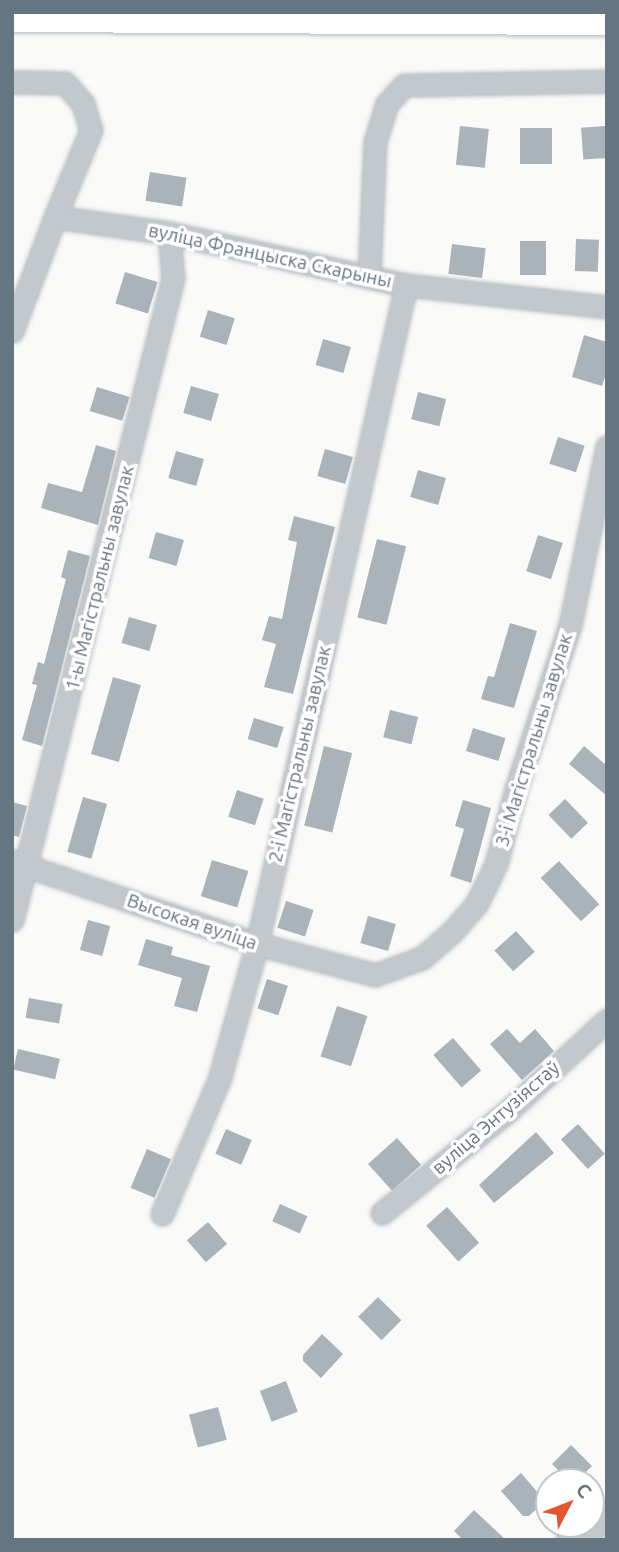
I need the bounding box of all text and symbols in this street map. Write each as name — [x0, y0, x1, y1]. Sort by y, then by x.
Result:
street label: вуліца Францыска Скарыны — [146, 219, 394, 293]
street label: 1-ы Магістральны завулак — [61, 463, 139, 693]
street label: 3-і Магістральны завулак — [491, 631, 577, 849]
street label: 2-і Магістральны завулак — [264, 644, 336, 864]
street label: Высокая вуліца — [124, 889, 260, 955]
street label: вуліца Энтузіястаў — [428, 1056, 564, 1180]
north arrow — [535, 1468, 605, 1538]
text: С — [572, 1478, 596, 1502]

